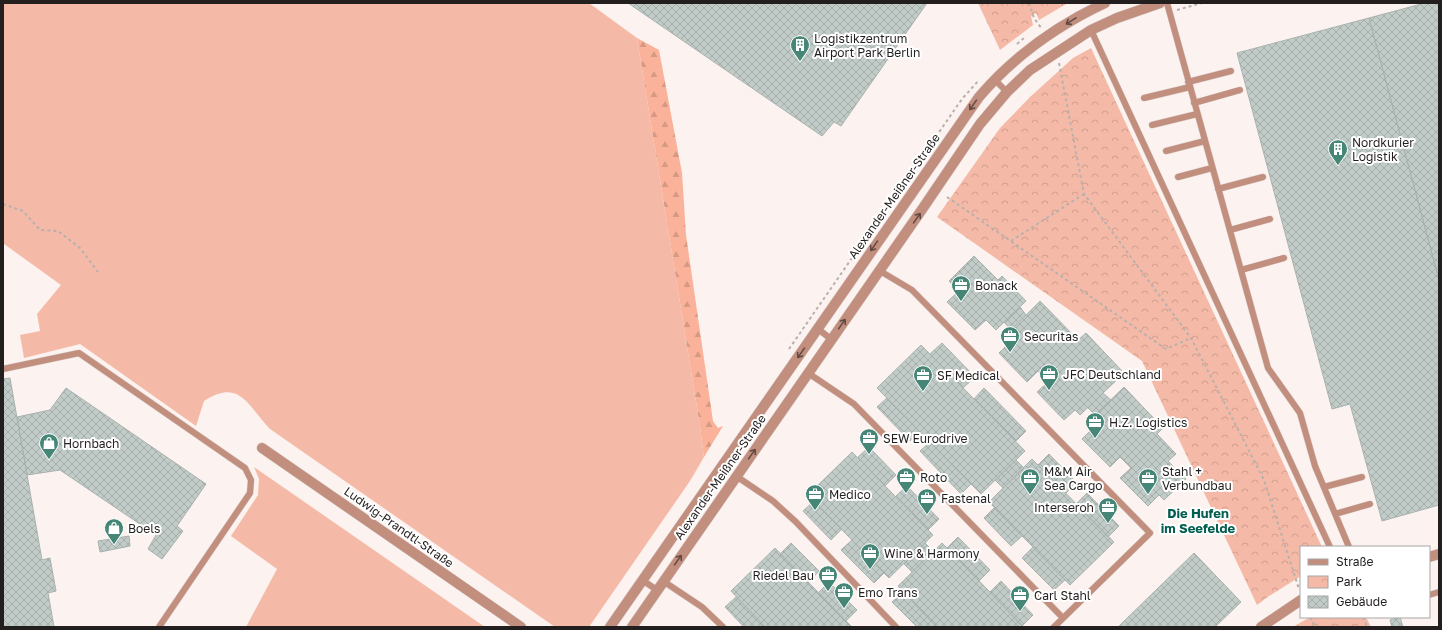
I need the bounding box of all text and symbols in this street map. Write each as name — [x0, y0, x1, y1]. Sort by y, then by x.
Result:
one-way arrow — [1066, 17, 1077, 25]
place label: Logistikzentrum Airport Park Berlin — [814, 31, 920, 60]
building icon: Logistikzentrum Airport Park Berlin — [789, 34, 811, 62]
one-way arrow — [969, 99, 977, 110]
street label: Alexander-Meißner-Straße — [845, 130, 943, 262]
place label: Nordkurier Logistik — [1352, 135, 1414, 164]
building icon: Nordkurier Logistik — [1327, 138, 1349, 166]
one-way arrow — [913, 212, 921, 223]
one-way arrow — [870, 240, 878, 251]
office icon: Bonack — [950, 274, 972, 302]
place label: Bonack — [975, 278, 1018, 293]
one-way arrow — [838, 319, 846, 330]
office icon: Securitas — [999, 325, 1021, 353]
place label: Securitas — [1024, 329, 1078, 344]
one-way arrow — [797, 348, 805, 359]
office icon: JFC Deutschland — [1038, 363, 1060, 391]
office icon: SF Medical — [912, 364, 934, 392]
place label: JFC Deutschland — [1063, 367, 1161, 382]
place label: SF Medical — [937, 368, 1000, 383]
street label: Alexander-Meißner-Straße — [671, 411, 769, 543]
office icon: H.Z. Logistics — [1084, 411, 1106, 439]
place label: H.Z. Logistics — [1109, 415, 1187, 430]
office icon: SEW Eurodrive — [858, 427, 880, 455]
place label: SEW Eurodrive — [883, 431, 968, 446]
shop icon: Hornbach — [38, 432, 60, 460]
place label: Hornbach — [63, 436, 119, 451]
one-way arrow — [748, 448, 756, 459]
place label: M&M Air Sea Cargo — [1044, 464, 1103, 493]
place label: Stahl + Verbundbau — [1162, 464, 1232, 493]
office icon: Roto — [895, 466, 917, 494]
office icon: M&M Air Sea Cargo — [1019, 467, 1041, 495]
office icon: Stahl + Verbundbau — [1137, 467, 1159, 495]
place label: Roto — [920, 470, 947, 485]
street label: Ludwig-Prandtl-Straße — [341, 483, 457, 571]
office icon: Medico — [804, 483, 826, 511]
place label: Medico — [829, 487, 871, 502]
office icon: Fastenal — [916, 487, 938, 515]
place label: Fastenal — [941, 491, 991, 506]
office icon: Interseroh — [1097, 496, 1119, 524]
place label: Interseroh — [1034, 500, 1094, 515]
district label: Die Hufen im Seefelde — [1161, 505, 1236, 536]
shop icon: Boels — [103, 517, 125, 545]
place label: Boels — [128, 521, 160, 536]
office icon: Wine & Harmony — [859, 542, 881, 570]
place label: Wine & Harmony — [884, 546, 980, 561]
legend — [1300, 546, 1430, 618]
text: Straße — [1336, 554, 1374, 569]
one-way arrow — [674, 555, 682, 566]
office icon: Riedel Bau — [817, 564, 839, 592]
place label: Riedel Bau — [752, 568, 814, 583]
text: Park — [1336, 574, 1362, 589]
office icon: Emo Trans — [833, 581, 855, 609]
office icon: Carl Stahl — [1009, 584, 1031, 612]
place label: Emo Trans — [858, 585, 918, 600]
place label: Carl Stahl — [1034, 588, 1091, 603]
text: Gebäude — [1336, 594, 1387, 609]

